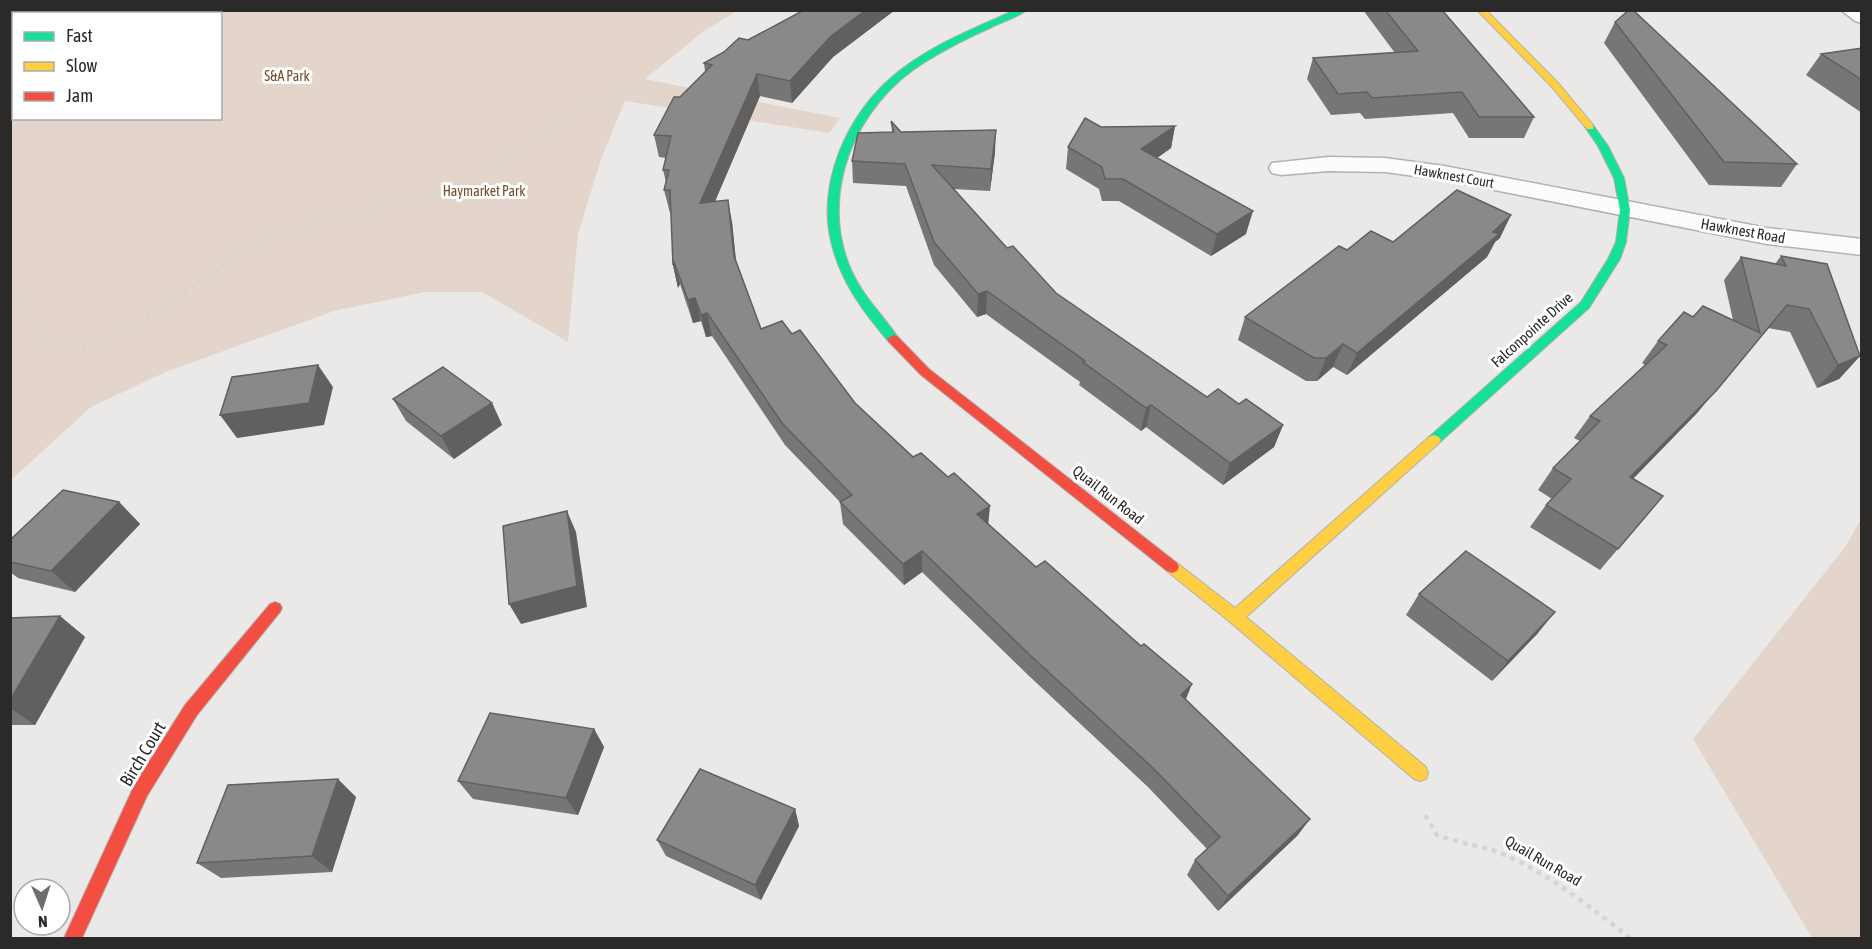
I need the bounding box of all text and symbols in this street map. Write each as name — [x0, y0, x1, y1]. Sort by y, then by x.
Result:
legend — [12, 12, 222, 120]
text: Fast — [66, 25, 93, 46]
text: Slow — [66, 55, 97, 76]
park label: S&A Park — [264, 68, 310, 84]
text: Jam — [66, 85, 93, 106]
street label: Hawknest Court — [1413, 161, 1495, 191]
park label: Haymarket Park — [443, 183, 525, 199]
street label: Hawknest Road — [1699, 215, 1787, 246]
street label: Falconpointe Drive — [1488, 289, 1576, 371]
street label: Quail Run Road — [1070, 462, 1147, 528]
street label: Birch Court — [115, 718, 170, 790]
street label: Quail Run Road — [1502, 832, 1584, 889]
north arrow — [12, 877, 72, 937]
text: N — [38, 913, 48, 931]

